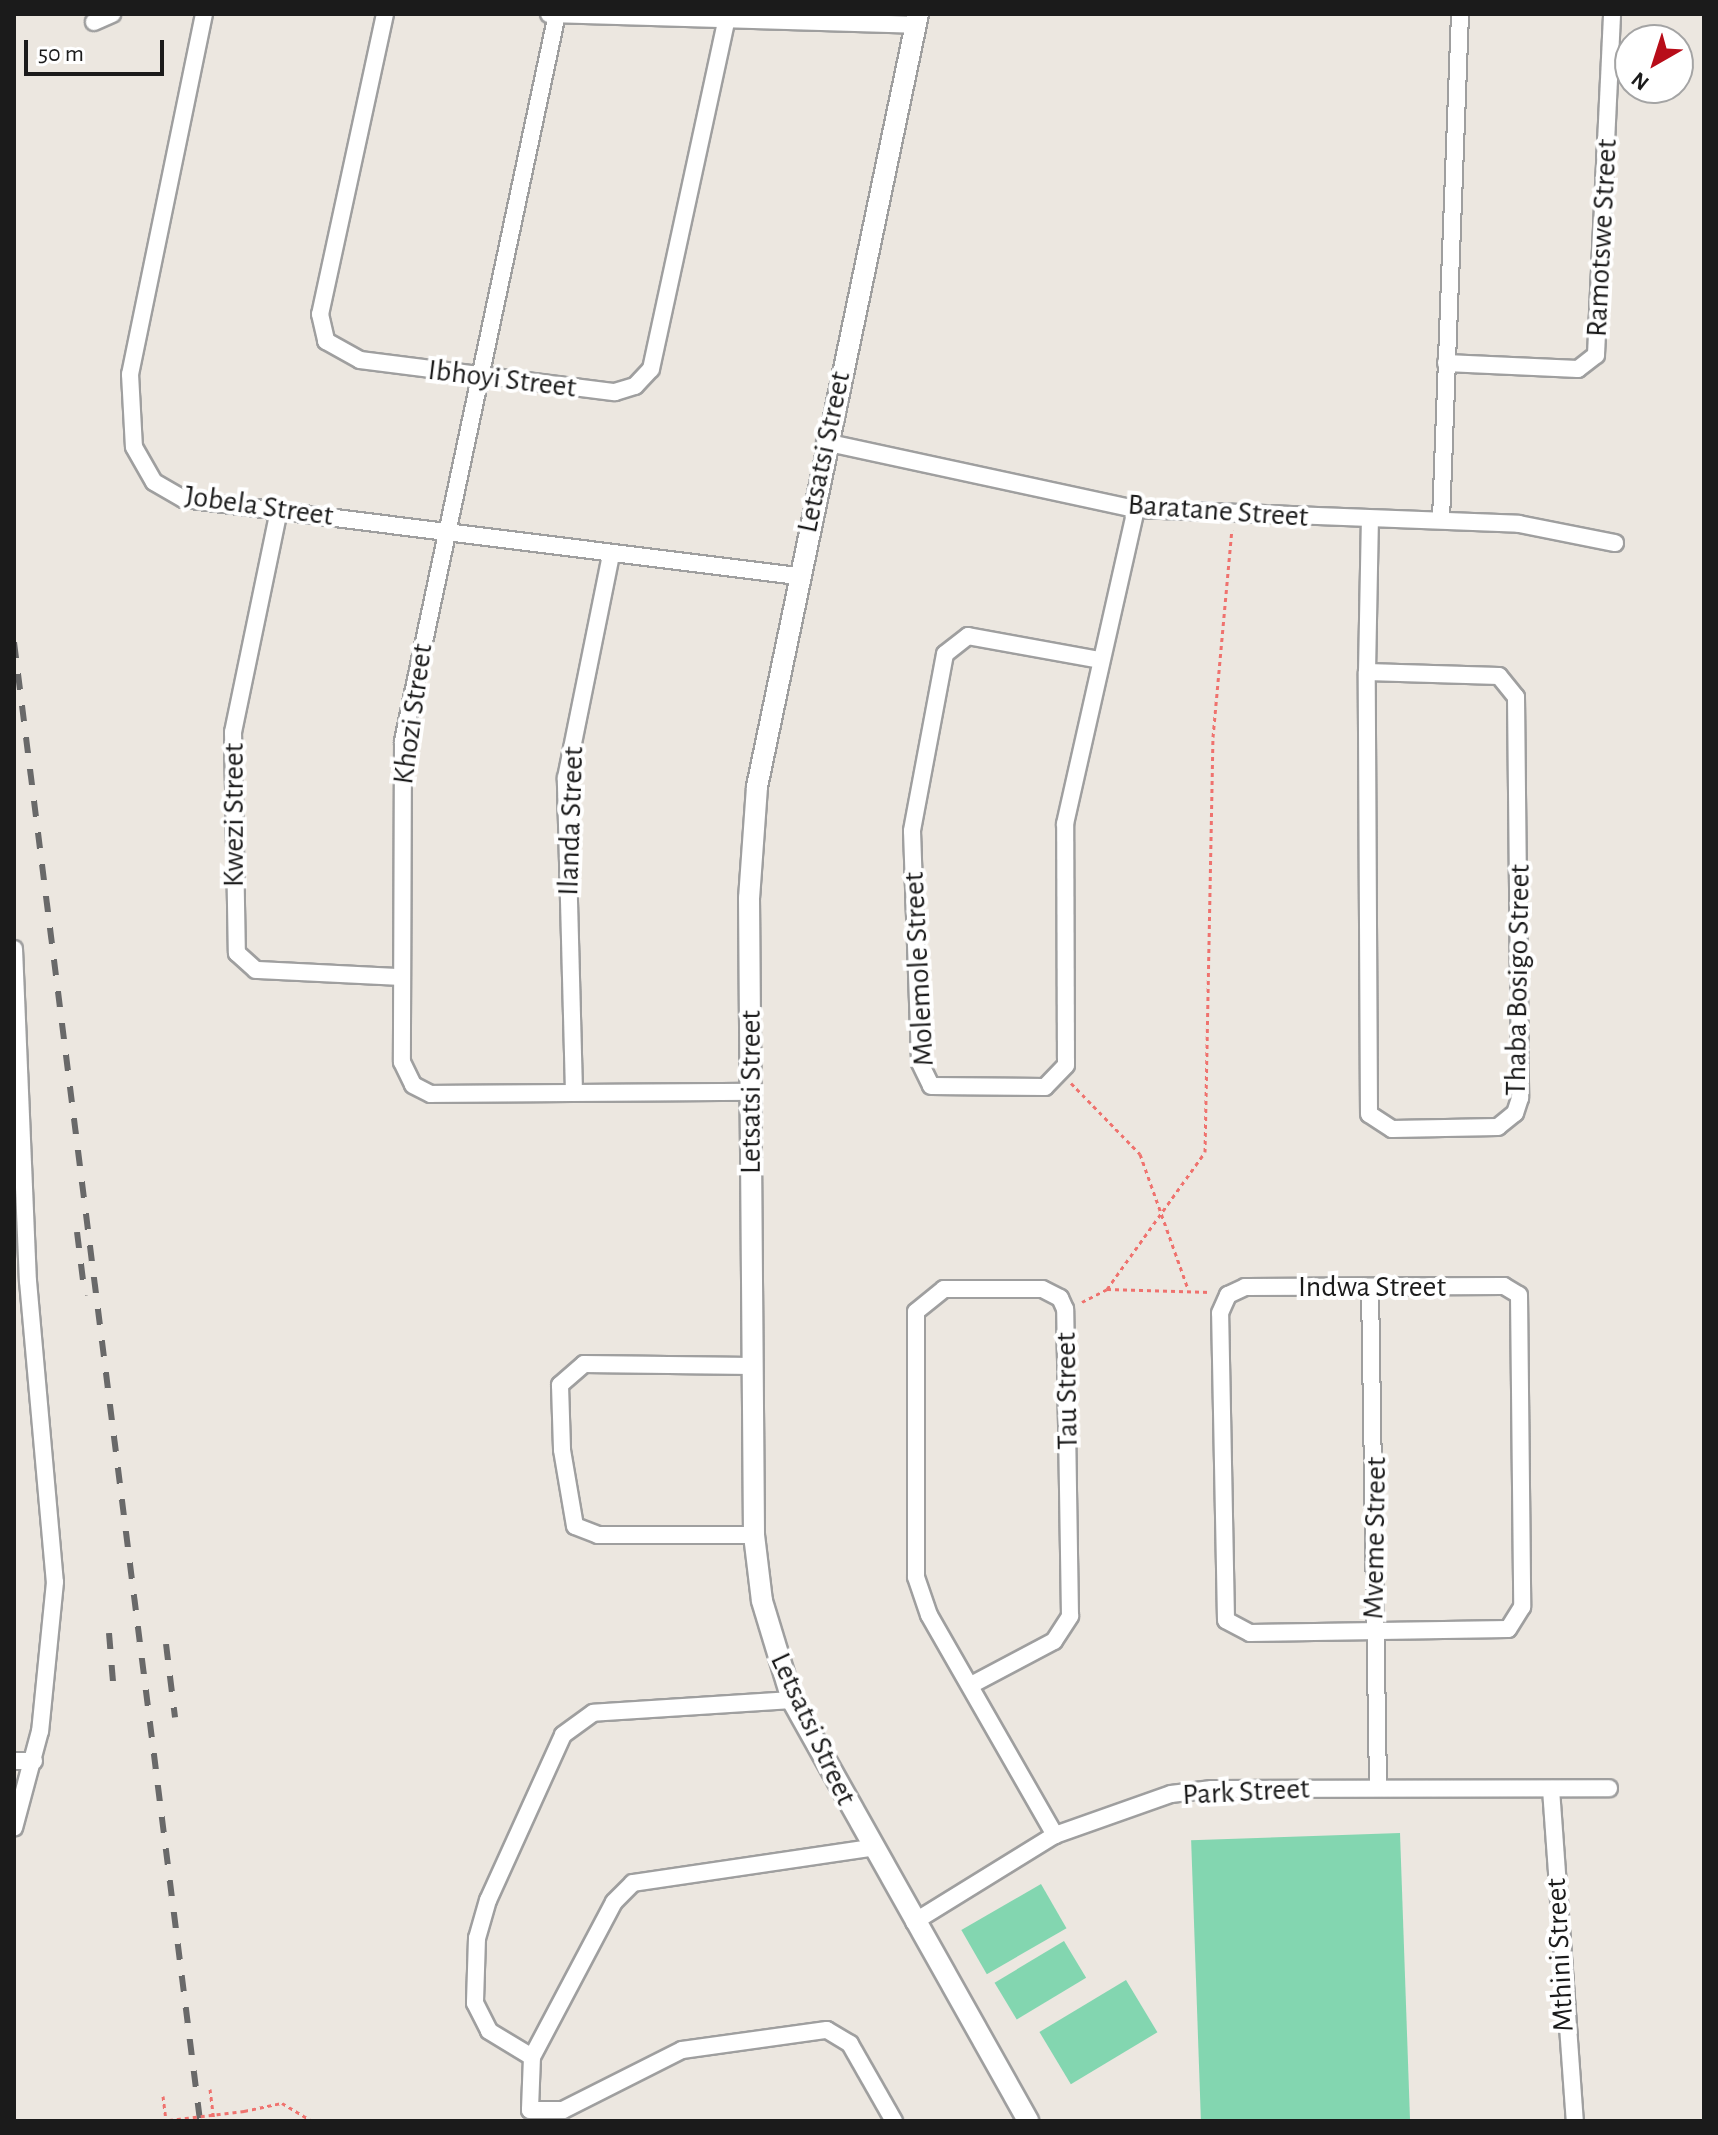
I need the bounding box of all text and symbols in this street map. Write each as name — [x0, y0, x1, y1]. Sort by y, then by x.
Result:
scale bar — [28, 24, 168, 74]
north arrow — [1614, 24, 1694, 104]
text: 50 m — [38, 42, 84, 66]
text: N — [1627, 68, 1653, 94]
street label: Ramotswe Street — [1579, 138, 1625, 338]
street label: Ibhoyi Street — [426, 352, 578, 406]
street label: Letsatsi Street — [789, 368, 859, 536]
street label: Jobela Street — [182, 478, 336, 534]
street label: Baratane Street — [1126, 487, 1310, 535]
street label: Khozi Street — [385, 641, 441, 787]
street label: Kwezi Street — [216, 743, 252, 887]
street label: Ilanda Street — [550, 746, 592, 896]
street label: Thaba Bosigo Street — [1498, 864, 1538, 1096]
street label: Molemole Street — [896, 871, 942, 1067]
street label: Letsatsi Street — [733, 1010, 769, 1174]
street label: Indwa Street — [1298, 1269, 1446, 1305]
street label: Tau Street — [1048, 1332, 1086, 1450]
street label: Mveme Street — [1356, 1456, 1394, 1620]
street label: Letsatsi Street — [762, 1647, 864, 1811]
street label: Park Street — [1181, 1771, 1311, 1813]
street label: Mthini Street — [1538, 1877, 1582, 2033]

